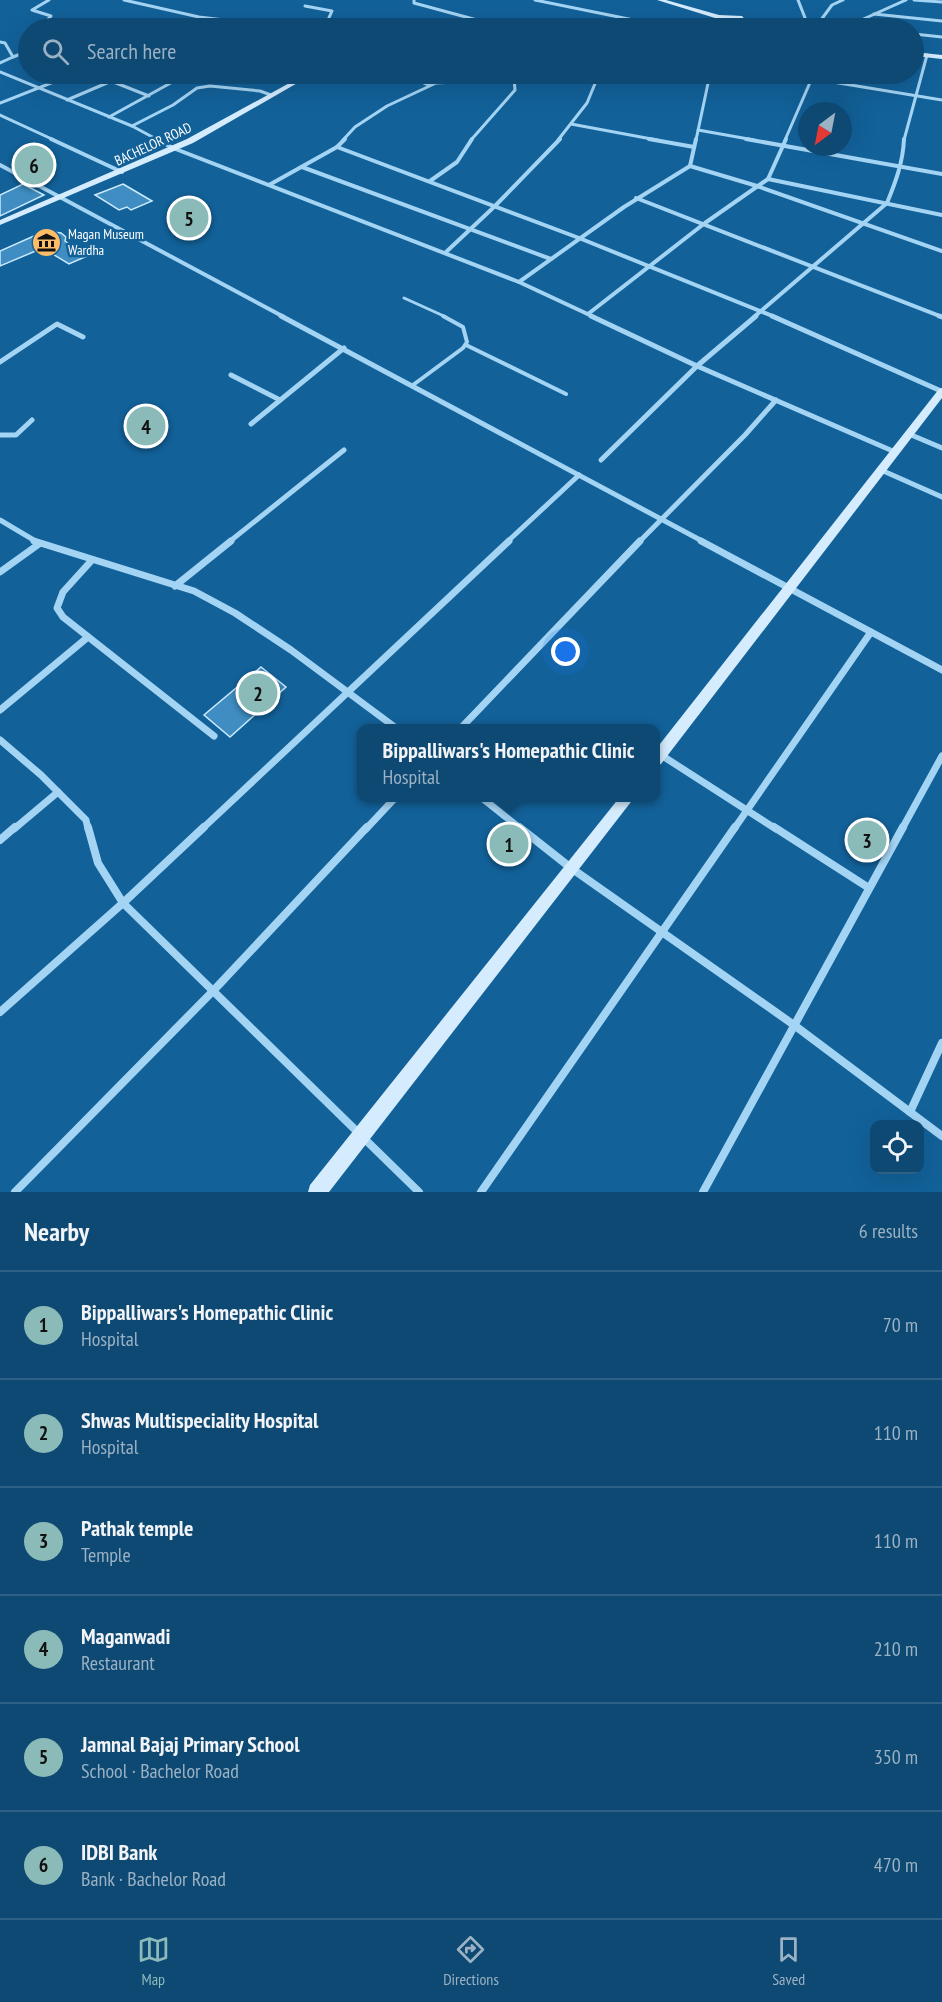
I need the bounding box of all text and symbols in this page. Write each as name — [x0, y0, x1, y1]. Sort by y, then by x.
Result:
search box — [18, 18, 924, 84]
icon: search — [39, 35, 72, 68]
text: Search here — [87, 37, 176, 65]
north arrow — [798, 102, 852, 156]
street label: BACHELOR ROAD — [112, 118, 194, 170]
pin: 6 — [15, 142, 54, 188]
pin: 5 — [170, 196, 208, 240]
place label: Magan Museum Wardha — [68, 225, 144, 259]
museum icon: Magan Museum Wardha — [31, 226, 63, 258]
pin: 4 — [126, 404, 166, 448]
your location — [551, 637, 580, 666]
pin: 2 — [238, 670, 278, 716]
popup — [357, 724, 660, 802]
text: Bippalliwars's Homepathic Clinic — [382, 736, 635, 764]
text: Hospital — [382, 764, 440, 790]
pin: 3 — [848, 818, 886, 862]
pin: 1 — [490, 822, 528, 866]
map controls — [870, 1120, 924, 1174]
button: locate — [870, 1120, 924, 1174]
text: Nearby — [24, 1215, 89, 1248]
text: 6 results — [859, 1218, 918, 1244]
text: Bippalliwars's Homepathic Clinic — [81, 1298, 333, 1326]
text: 1 — [39, 1312, 48, 1338]
text: 70 m — [883, 1312, 918, 1338]
text: Hospital — [81, 1326, 138, 1352]
text: Shwas Multispeciality Hospital — [81, 1406, 318, 1434]
text: 2 — [39, 1420, 48, 1446]
text: 110 m — [874, 1420, 918, 1446]
text: Hospital — [81, 1434, 138, 1460]
text: Pathak temple — [81, 1514, 193, 1542]
text: 3 — [39, 1528, 48, 1554]
text: 110 m — [874, 1528, 918, 1554]
text: Temple — [81, 1542, 131, 1568]
text: Maganwadi — [81, 1622, 170, 1650]
text: 4 — [39, 1636, 48, 1662]
text: 210 m — [874, 1636, 918, 1662]
text: Restaurant — [81, 1650, 155, 1676]
text: Jamnal Bajaj Primary School — [81, 1730, 300, 1758]
text: 5 — [39, 1744, 48, 1770]
text: 350 m — [874, 1744, 918, 1770]
text: School · Bachelor Road — [81, 1758, 239, 1784]
text: IDBI Bank — [81, 1838, 157, 1866]
text: 6 — [39, 1852, 48, 1878]
text: 470 m — [874, 1852, 918, 1878]
text: Bank · Bachelor Road — [81, 1866, 226, 1892]
tab: Map — [137, 1933, 170, 1989]
tab: Directions — [443, 1933, 499, 1989]
tab: Saved — [772, 1933, 805, 1989]

